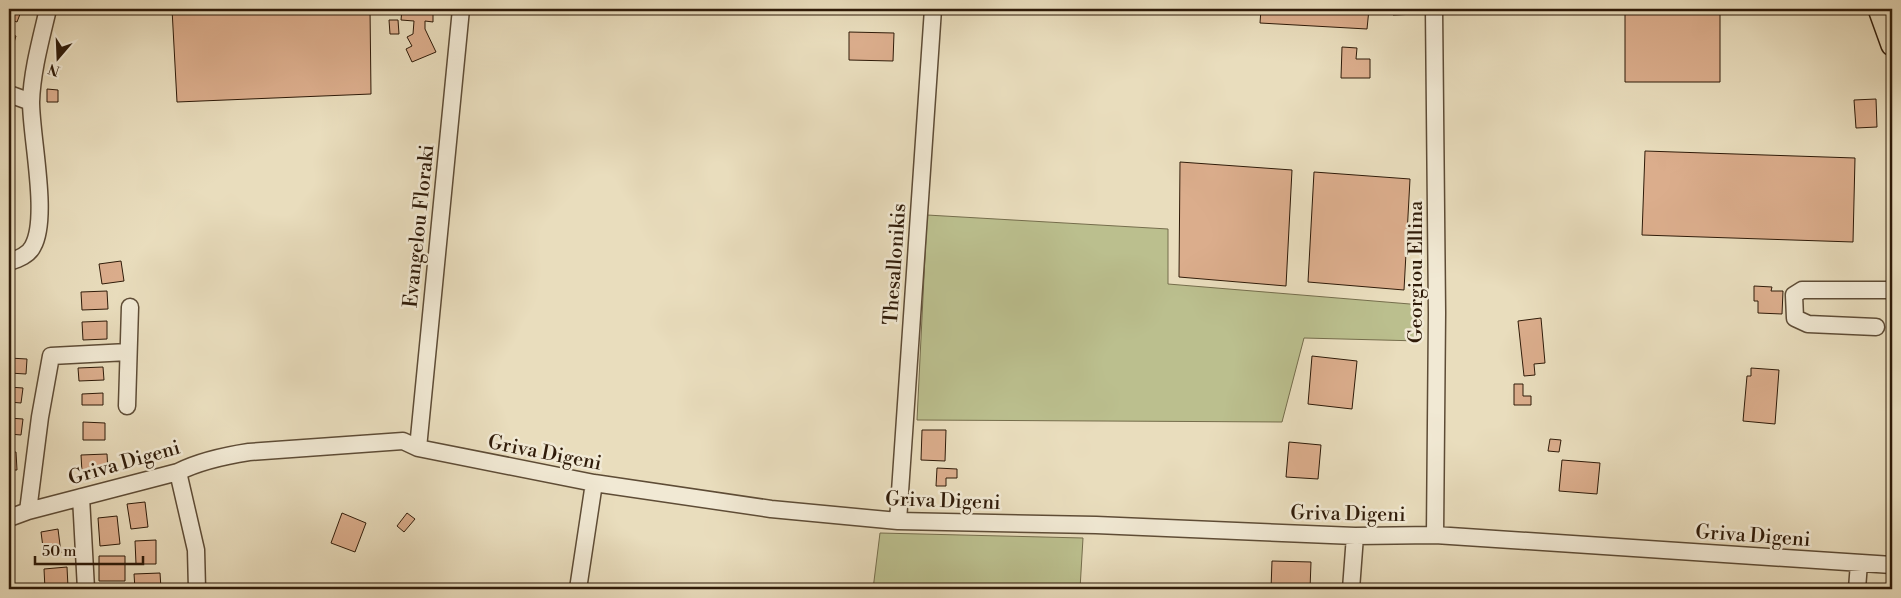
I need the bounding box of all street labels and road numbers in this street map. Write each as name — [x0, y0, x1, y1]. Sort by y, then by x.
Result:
street label: Evangelou Floraki — [398, 143, 441, 309]
street label: Georgiou Ellina — [1404, 200, 1429, 343]
street label: Thesallonikis — [879, 202, 912, 326]
street label: Griva Digeni — [486, 430, 604, 477]
street label: Griva Digeni — [66, 435, 184, 491]
street label: Griva Digeni — [885, 487, 1001, 516]
street label: Griva Digeni — [1290, 501, 1406, 528]
street label: Griva Digeni — [1694, 520, 1812, 553]

